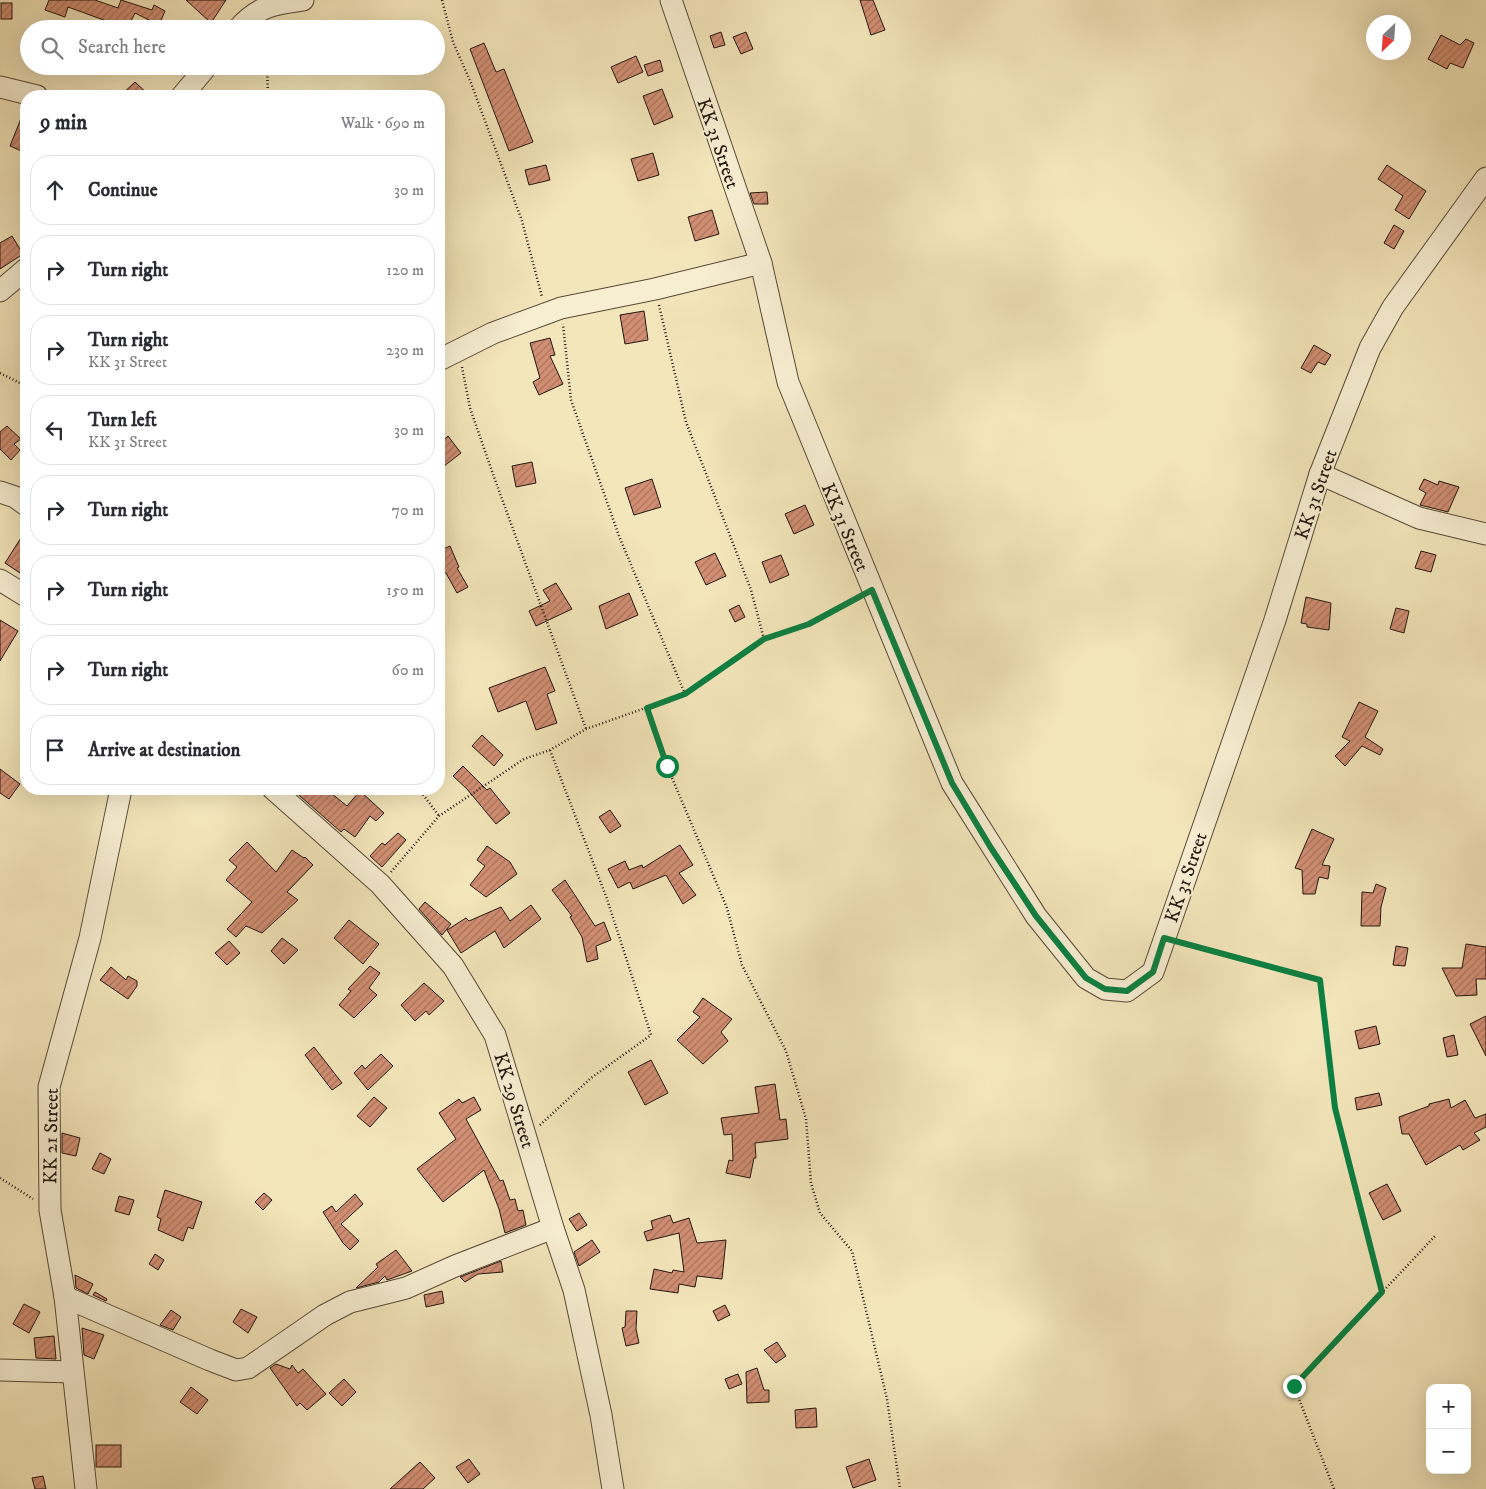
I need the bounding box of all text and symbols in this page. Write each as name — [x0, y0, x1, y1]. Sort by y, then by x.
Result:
north arrow — [1366, 15, 1411, 60]
search box — [20, 20, 445, 75]
icon: search — [38, 34, 66, 62]
text: Search here — [78, 36, 166, 59]
street label: KK 31 Street — [691, 95, 744, 192]
text: 9 min — [40, 110, 87, 136]
text: Walk · 690 m — [341, 113, 425, 133]
icon: ahead — [41, 176, 69, 204]
text: Continue — [88, 179, 158, 202]
text: 30 m — [394, 180, 424, 200]
icon: right — [41, 256, 69, 284]
text: Turn right — [88, 259, 168, 282]
text: 120 m — [386, 260, 424, 280]
text: Turn right — [88, 329, 168, 352]
icon: right — [41, 336, 69, 364]
text: 230 m — [386, 340, 424, 360]
text: KK 31 Street — [88, 352, 167, 372]
text: Turn left — [88, 409, 157, 432]
icon: left — [41, 416, 69, 444]
text: 30 m — [394, 420, 424, 440]
text: KK 31 Street — [88, 432, 167, 452]
street label: KK 31 Street — [1290, 446, 1343, 543]
street label: KK 31 Street — [816, 480, 874, 575]
icon: right — [41, 496, 69, 524]
text: Turn right — [88, 499, 168, 522]
text: 70 m — [392, 500, 424, 520]
icon: right — [41, 576, 69, 604]
text: Turn right — [88, 579, 168, 602]
text: 150 m — [386, 580, 424, 600]
icon: right — [41, 656, 69, 684]
text: Turn right — [88, 659, 168, 682]
text: 60 m — [392, 660, 424, 680]
icon: arrive — [41, 736, 69, 764]
text: Arrive at destination — [88, 739, 240, 762]
route start — [656, 755, 679, 778]
street label: KK 31 Street — [1160, 829, 1213, 926]
street label: KK 29 Street — [488, 1050, 539, 1151]
street label: KK 21 Street — [39, 1088, 64, 1184]
route end — [1283, 1375, 1306, 1398]
map controls — [1426, 1384, 1471, 1474]
button: + — [1426, 1384, 1471, 1429]
button: − — [1426, 1429, 1471, 1474]

